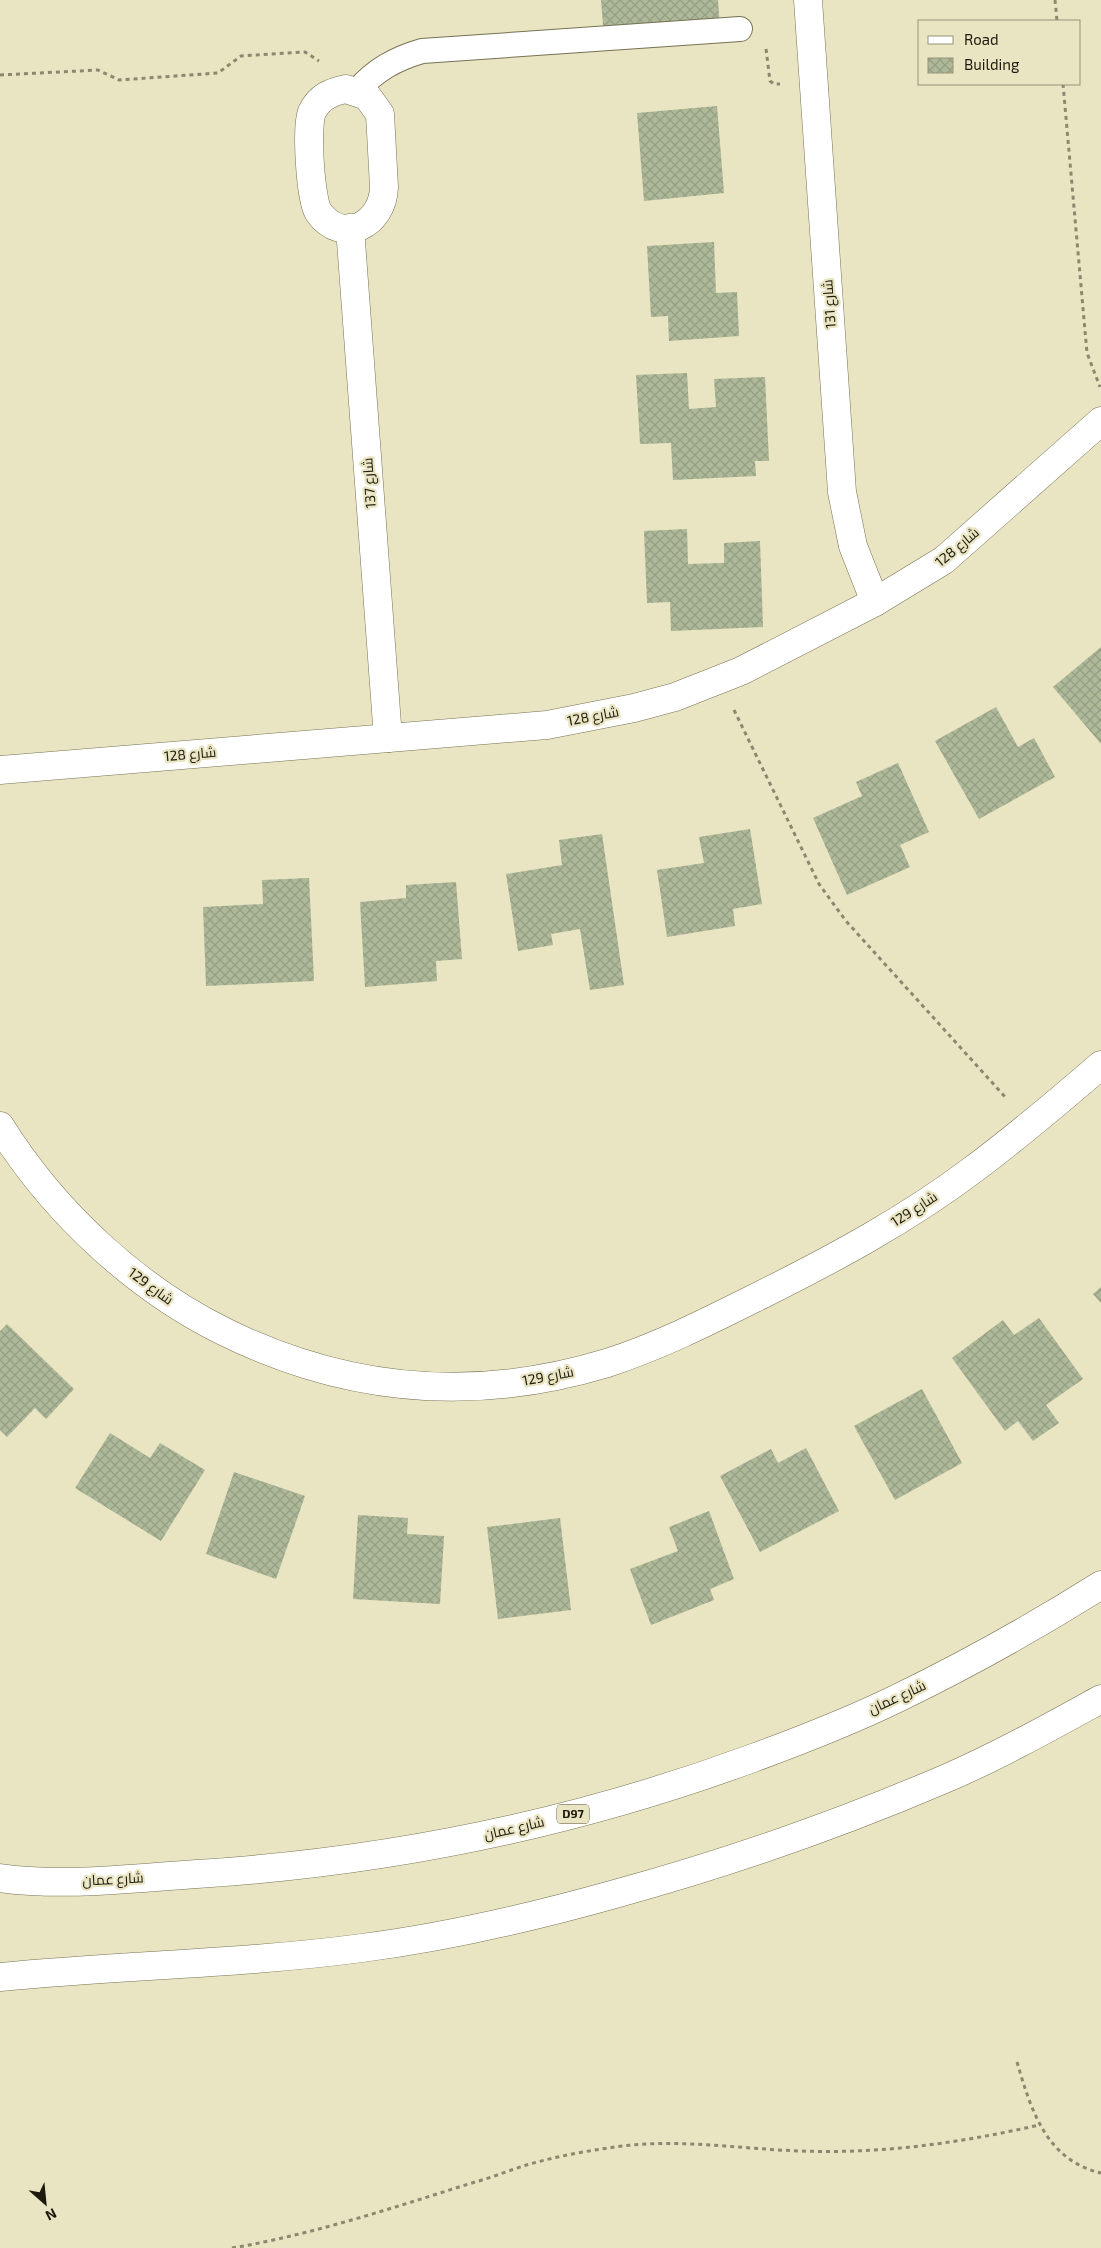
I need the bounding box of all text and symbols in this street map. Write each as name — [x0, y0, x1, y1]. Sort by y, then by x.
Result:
legend — [918, 20, 1081, 85]
text: Road — [964, 30, 999, 48]
text: Building — [964, 55, 1020, 73]
street label: شارع 131 — [818, 279, 840, 329]
street label: شارع 137 — [358, 457, 380, 509]
street label: شارع 128 — [931, 523, 983, 571]
street label: شارع 128 — [566, 702, 620, 730]
street label: شارع 128 — [163, 743, 217, 765]
street label: شارع 129 — [887, 1187, 941, 1231]
street label: شارع 129 — [125, 1264, 177, 1308]
street label: شارع 129 — [521, 1362, 575, 1390]
street label: شارع عمان — [865, 1676, 929, 1718]
road number: D97 — [557, 1805, 589, 1824]
street label: شارع عمان — [482, 1812, 546, 1844]
street label: شارع عمان — [82, 1868, 144, 1890]
north arrow — [20, 2178, 70, 2228]
text: N — [43, 2205, 59, 2225]

